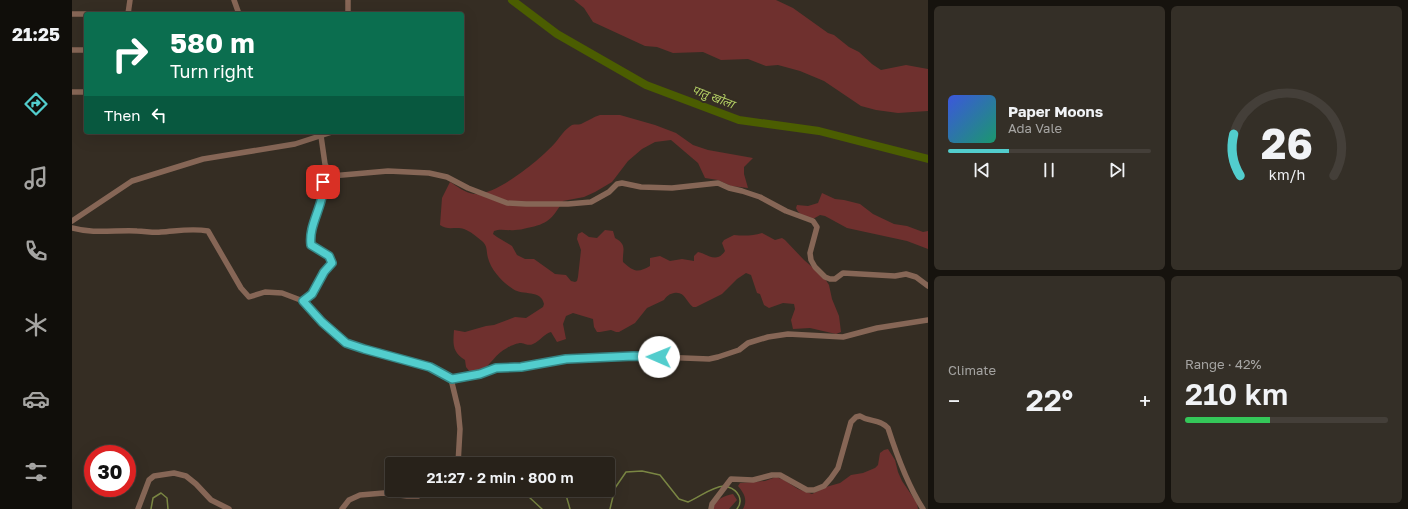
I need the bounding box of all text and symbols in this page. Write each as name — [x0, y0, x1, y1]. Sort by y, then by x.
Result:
text: 21:25 — [12, 23, 60, 45]
text: 580 m — [170, 26, 255, 59]
icon: right — [104, 28, 156, 80]
text: Turn right — [170, 60, 254, 82]
water label: पातु खोला — [690, 82, 739, 113]
icon: directions — [22, 90, 50, 118]
text: Paper Moons — [1008, 102, 1103, 120]
icon: left — [148, 104, 170, 126]
text: Then — [104, 106, 140, 124]
text: 26 — [1261, 118, 1312, 168]
text: Ada Vale — [1008, 120, 1062, 136]
icon: previous — [971, 159, 993, 181]
icon: pause — [1038, 159, 1060, 181]
icon: next — [1106, 159, 1128, 181]
icon: music — [22, 164, 50, 192]
pin — [306, 165, 340, 199]
text: km/h — [1268, 166, 1305, 183]
icon: arrive — [312, 171, 334, 193]
icon: phone — [22, 237, 50, 265]
icon: climate — [22, 311, 50, 339]
position arrow — [638, 336, 680, 378]
text: Range · 42% — [1185, 356, 1261, 372]
text: Climate — [948, 362, 996, 378]
text: 210 km — [1185, 376, 1288, 412]
text: 22° — [1026, 382, 1073, 418]
icon: car — [22, 385, 50, 413]
text: − — [948, 387, 960, 414]
text: + — [1139, 387, 1151, 414]
speed limit sign: 30 — [84, 445, 136, 497]
icon: filters — [22, 458, 50, 486]
text: 21:27 · 2 min · 800 m — [426, 468, 574, 486]

